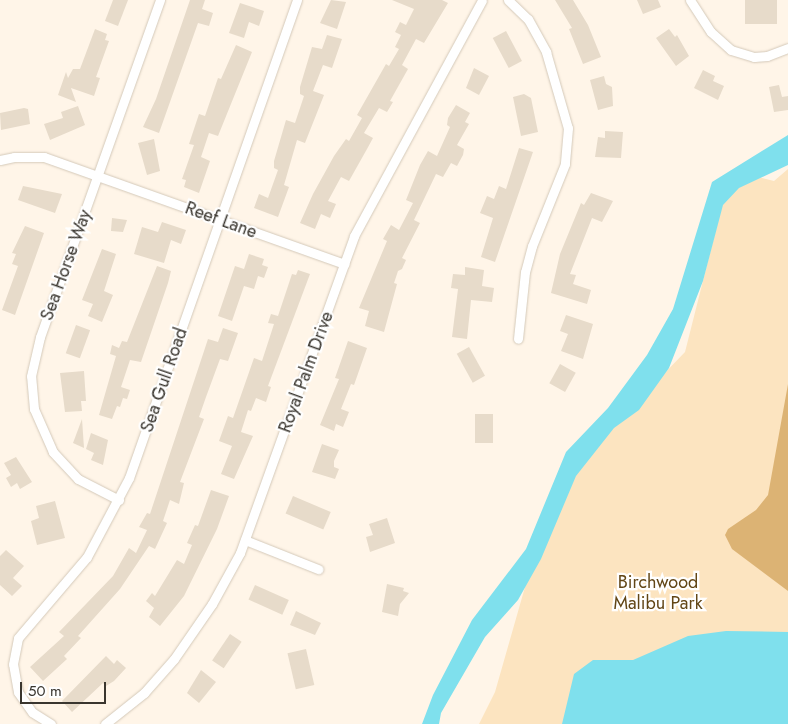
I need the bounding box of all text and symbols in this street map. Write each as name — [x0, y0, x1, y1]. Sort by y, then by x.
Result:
street label: Reef Lane — [182, 197, 260, 243]
street label: Sea Horse Way — [36, 207, 96, 323]
street label: Royal Palm Drive — [274, 308, 338, 436]
street label: Sea Gull Road — [136, 325, 192, 435]
park label: Birchwood Malibu Park — [613, 572, 703, 614]
scale bar — [22, 672, 109, 704]
text: 50 m — [28, 680, 62, 702]

